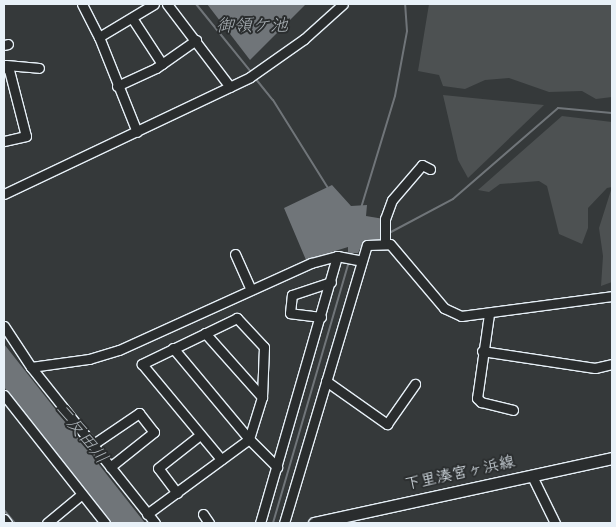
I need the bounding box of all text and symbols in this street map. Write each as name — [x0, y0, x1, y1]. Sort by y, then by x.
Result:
water label: 御領ケ池 — [216, 15, 288, 37]
water label: 二反田川 — [50, 399, 112, 469]
street label: 下里湊宮ヶ浜線 — [403, 453, 517, 495]

